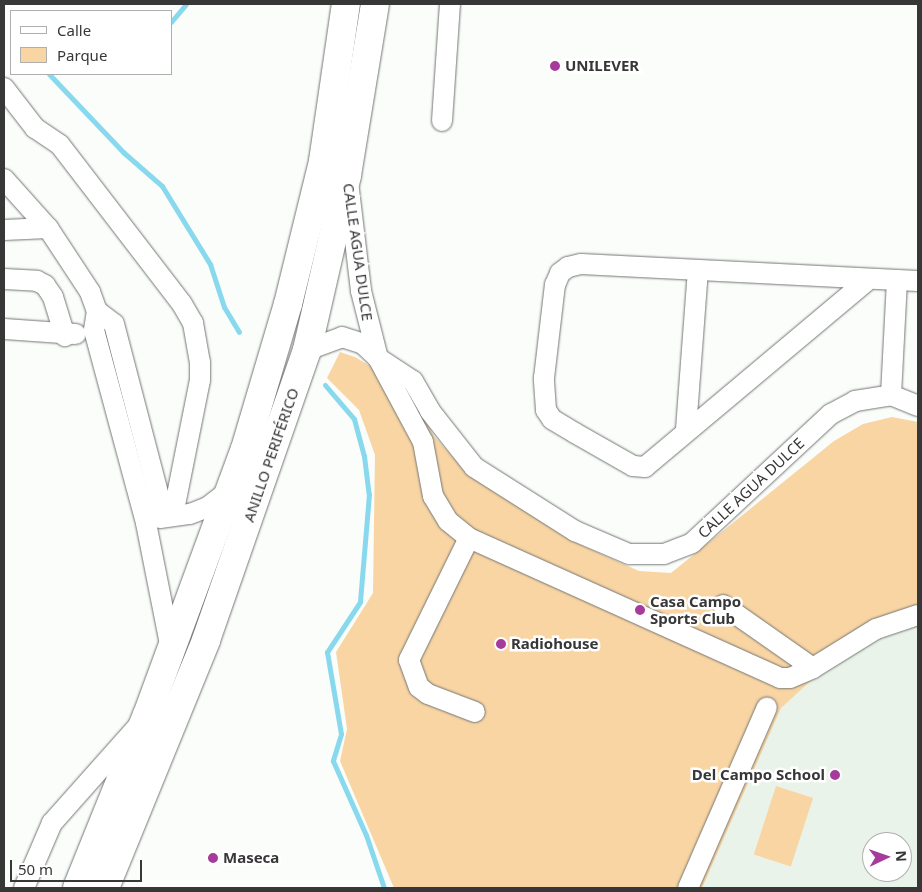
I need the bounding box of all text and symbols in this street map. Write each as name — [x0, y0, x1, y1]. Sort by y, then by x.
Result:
legend — [10, 10, 172, 75]
text: Calle — [57, 20, 91, 40]
text: Parque — [57, 45, 107, 65]
place label: UNILEVER — [565, 57, 639, 75]
marker: UNILEVER — [549, 60, 561, 72]
street label: CALLE AGUA DULCE — [339, 182, 377, 322]
street label: ANILLO PERIFÉRICO — [240, 386, 302, 524]
street label: CALLE AGUA DULCE — [694, 434, 808, 542]
place label: Casa Campo Sports Club — [650, 592, 741, 627]
marker: Casa Campo Sports Club — [634, 604, 646, 616]
place label: Radiohouse — [511, 635, 599, 653]
marker: Radiohouse — [495, 638, 507, 650]
place label: Del Campo School — [692, 766, 825, 784]
marker: Del Campo School — [829, 769, 841, 781]
north arrow — [862, 832, 912, 882]
place label: Maseca — [223, 849, 279, 867]
scale bar — [12, 850, 145, 882]
text: N — [892, 850, 911, 862]
marker: Maseca — [207, 852, 219, 864]
text: 50 m — [18, 859, 53, 879]

